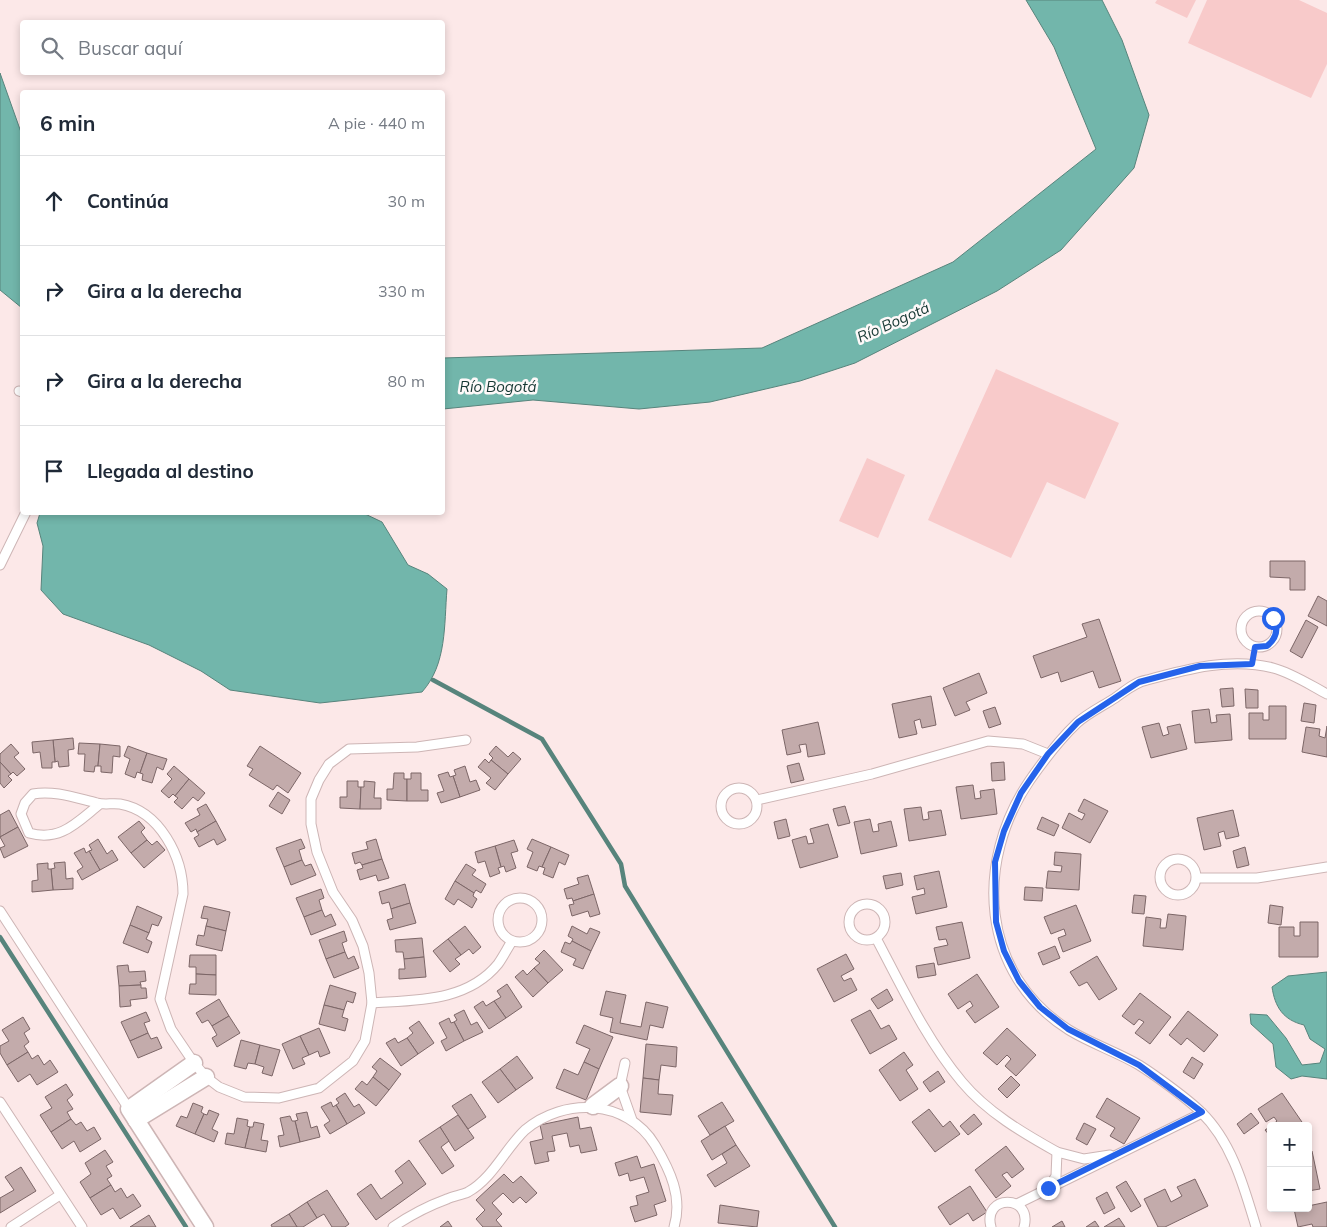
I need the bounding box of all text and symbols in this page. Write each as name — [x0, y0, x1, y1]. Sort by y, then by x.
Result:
search box — [20, 20, 445, 75]
icon: search — [38, 34, 66, 62]
text: Buscar aquí — [78, 36, 182, 60]
text: 6 min — [40, 110, 95, 136]
text: A pie · 440 m — [328, 113, 425, 133]
icon: ahead — [40, 187, 68, 215]
text: Continúa — [87, 189, 169, 213]
text: 30 m — [388, 191, 425, 211]
icon: right — [40, 277, 68, 305]
text: Gira a la derecha — [87, 279, 242, 303]
text: 330 m — [378, 281, 425, 301]
water label: Río Bogotá — [854, 298, 932, 346]
icon: right — [40, 367, 68, 395]
text: Gira a la derecha — [87, 369, 242, 393]
text: 80 m — [388, 371, 425, 391]
water label: Río Bogotá — [460, 377, 536, 396]
icon: arrive — [40, 457, 68, 485]
text: Llegada al destino — [87, 459, 254, 483]
route start — [1262, 607, 1285, 630]
map controls — [1267, 1122, 1312, 1212]
button: + — [1267, 1122, 1312, 1167]
button: − — [1267, 1167, 1312, 1212]
route end — [1037, 1177, 1060, 1200]

